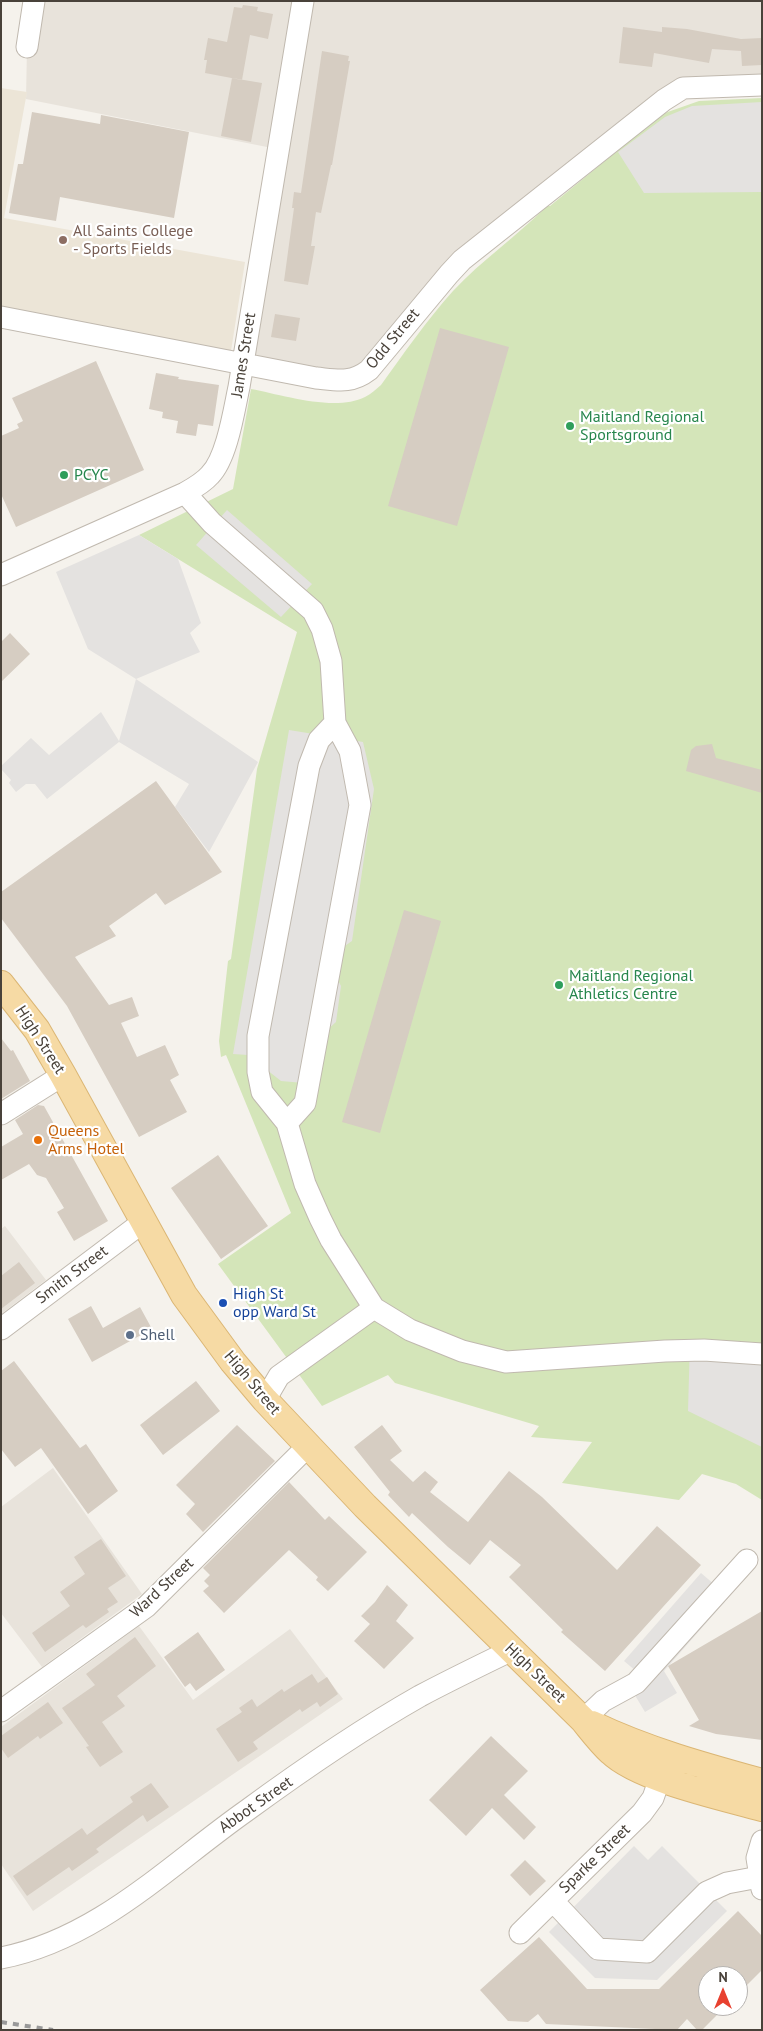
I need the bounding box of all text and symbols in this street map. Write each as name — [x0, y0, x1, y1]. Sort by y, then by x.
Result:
place label: All Saints College - Sports Fields — [73, 221, 193, 259]
marker: All Saints College - Sports Fields — [57, 234, 69, 246]
street label: Odd Street — [362, 305, 424, 373]
street label: James Street — [228, 311, 260, 399]
place label: Maitland Regional Sportsground — [580, 407, 704, 445]
marker: Maitland Regional Sportsground — [564, 420, 576, 432]
place label: PCYC — [74, 465, 109, 485]
marker: PCYC — [58, 469, 70, 481]
place label: Maitland Regional Athletics Centre — [569, 966, 693, 1004]
marker: Maitland Regional Athletics Centre — [553, 979, 565, 991]
street label: High Street — [11, 1002, 69, 1078]
place label: Queens Arms Hotel — [48, 1121, 124, 1159]
marker: Queens Arms Hotel — [32, 1134, 44, 1146]
street label: Smith Street — [32, 1242, 112, 1308]
place label: High St opp Ward St — [233, 1284, 316, 1322]
marker: High St opp Ward St — [217, 1297, 229, 1309]
place label: Shell — [140, 1325, 175, 1345]
marker: Shell — [124, 1329, 136, 1341]
street label: High Street — [220, 1347, 284, 1419]
street label: Ward Street — [126, 1554, 198, 1622]
street label: High Street — [500, 1639, 570, 1707]
street label: Abbot Street — [215, 1773, 297, 1837]
street label: Sparke Street — [556, 1820, 634, 1898]
north arrow — [698, 1966, 748, 2016]
text: N — [718, 1968, 728, 1986]

